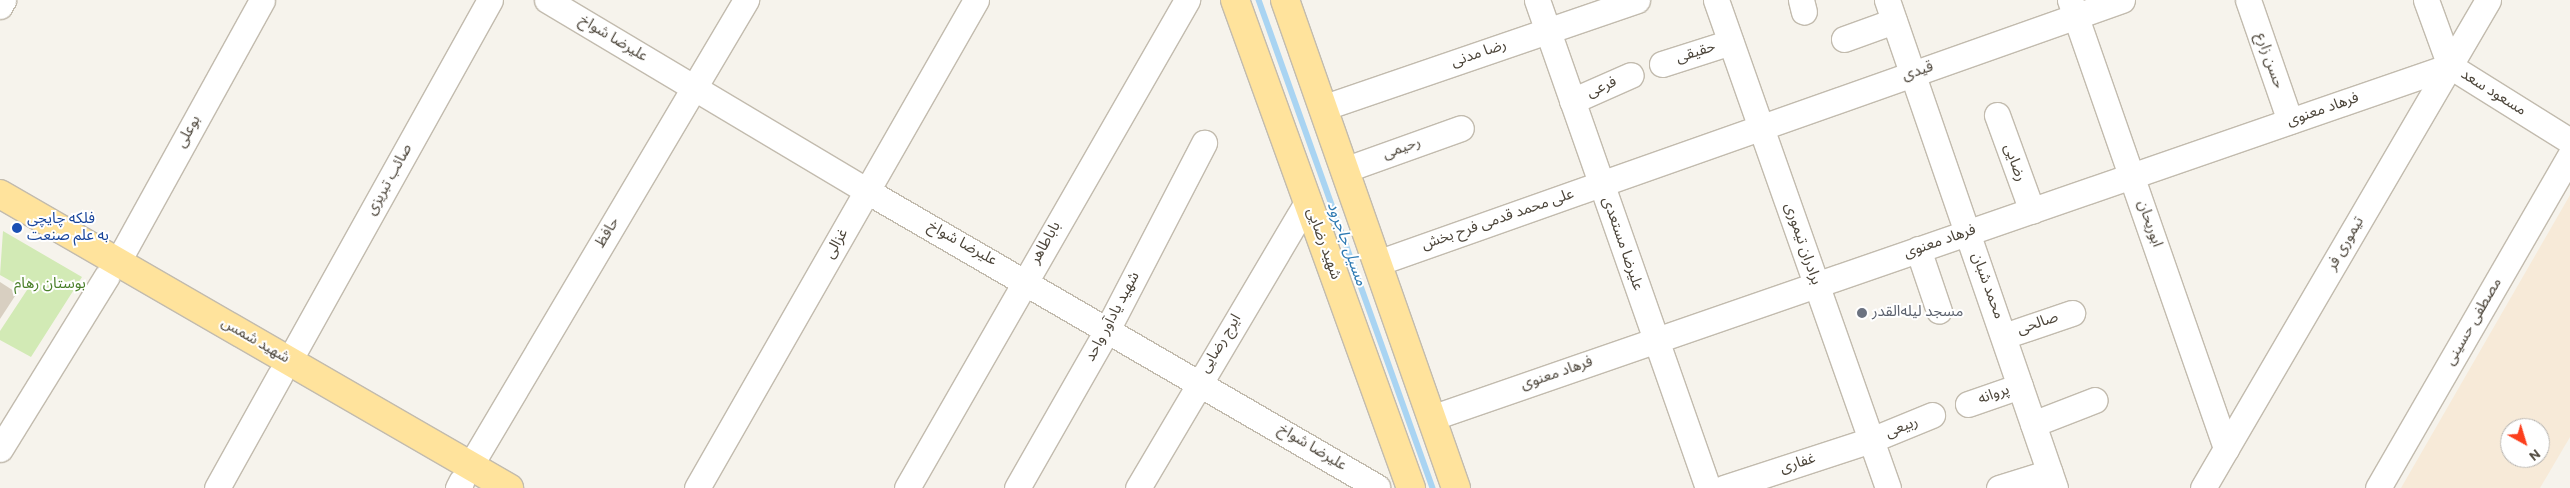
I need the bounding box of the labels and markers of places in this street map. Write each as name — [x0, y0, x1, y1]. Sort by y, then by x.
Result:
place label: فلکه چایچی به علم صنعت — [27, 210, 109, 245]
marker: فلکه چایچی به علم صنعت — [11, 222, 23, 234]
place label: مسجد لیله‌القدر — [1872, 304, 1963, 322]
marker: مسجد لیله‌القدر — [1856, 307, 1868, 319]

